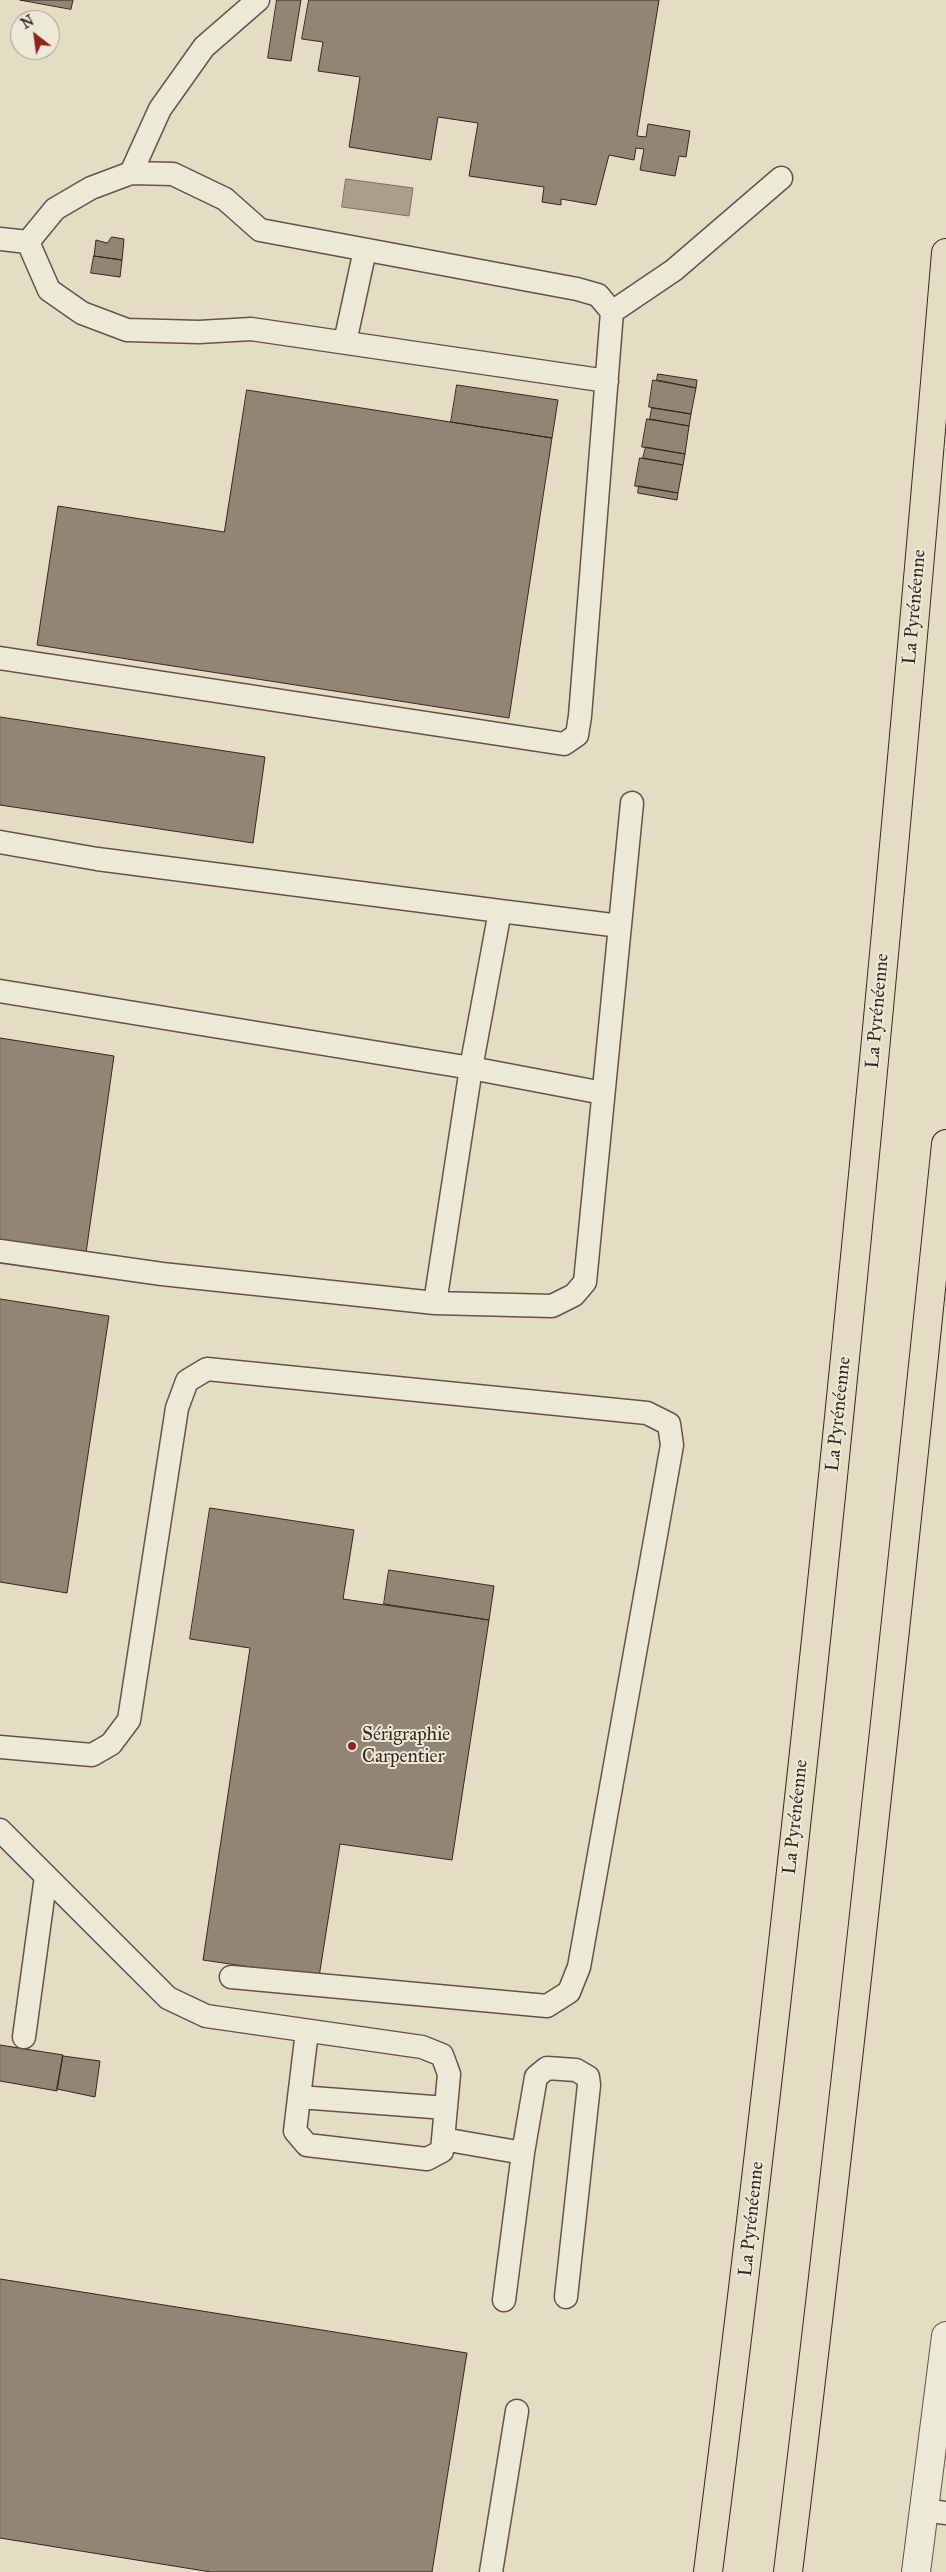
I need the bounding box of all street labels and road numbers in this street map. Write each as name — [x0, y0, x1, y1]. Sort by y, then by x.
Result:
street label: La Pyrénéenne — [899, 549, 931, 665]
street label: La Pyrénéenne — [862, 953, 894, 1069]
street label: La Pyrénéenne — [822, 1355, 856, 1473]
street label: La Pyrénéenne — [779, 1758, 813, 1876]
street label: La Pyrénéenne — [735, 2160, 769, 2278]

